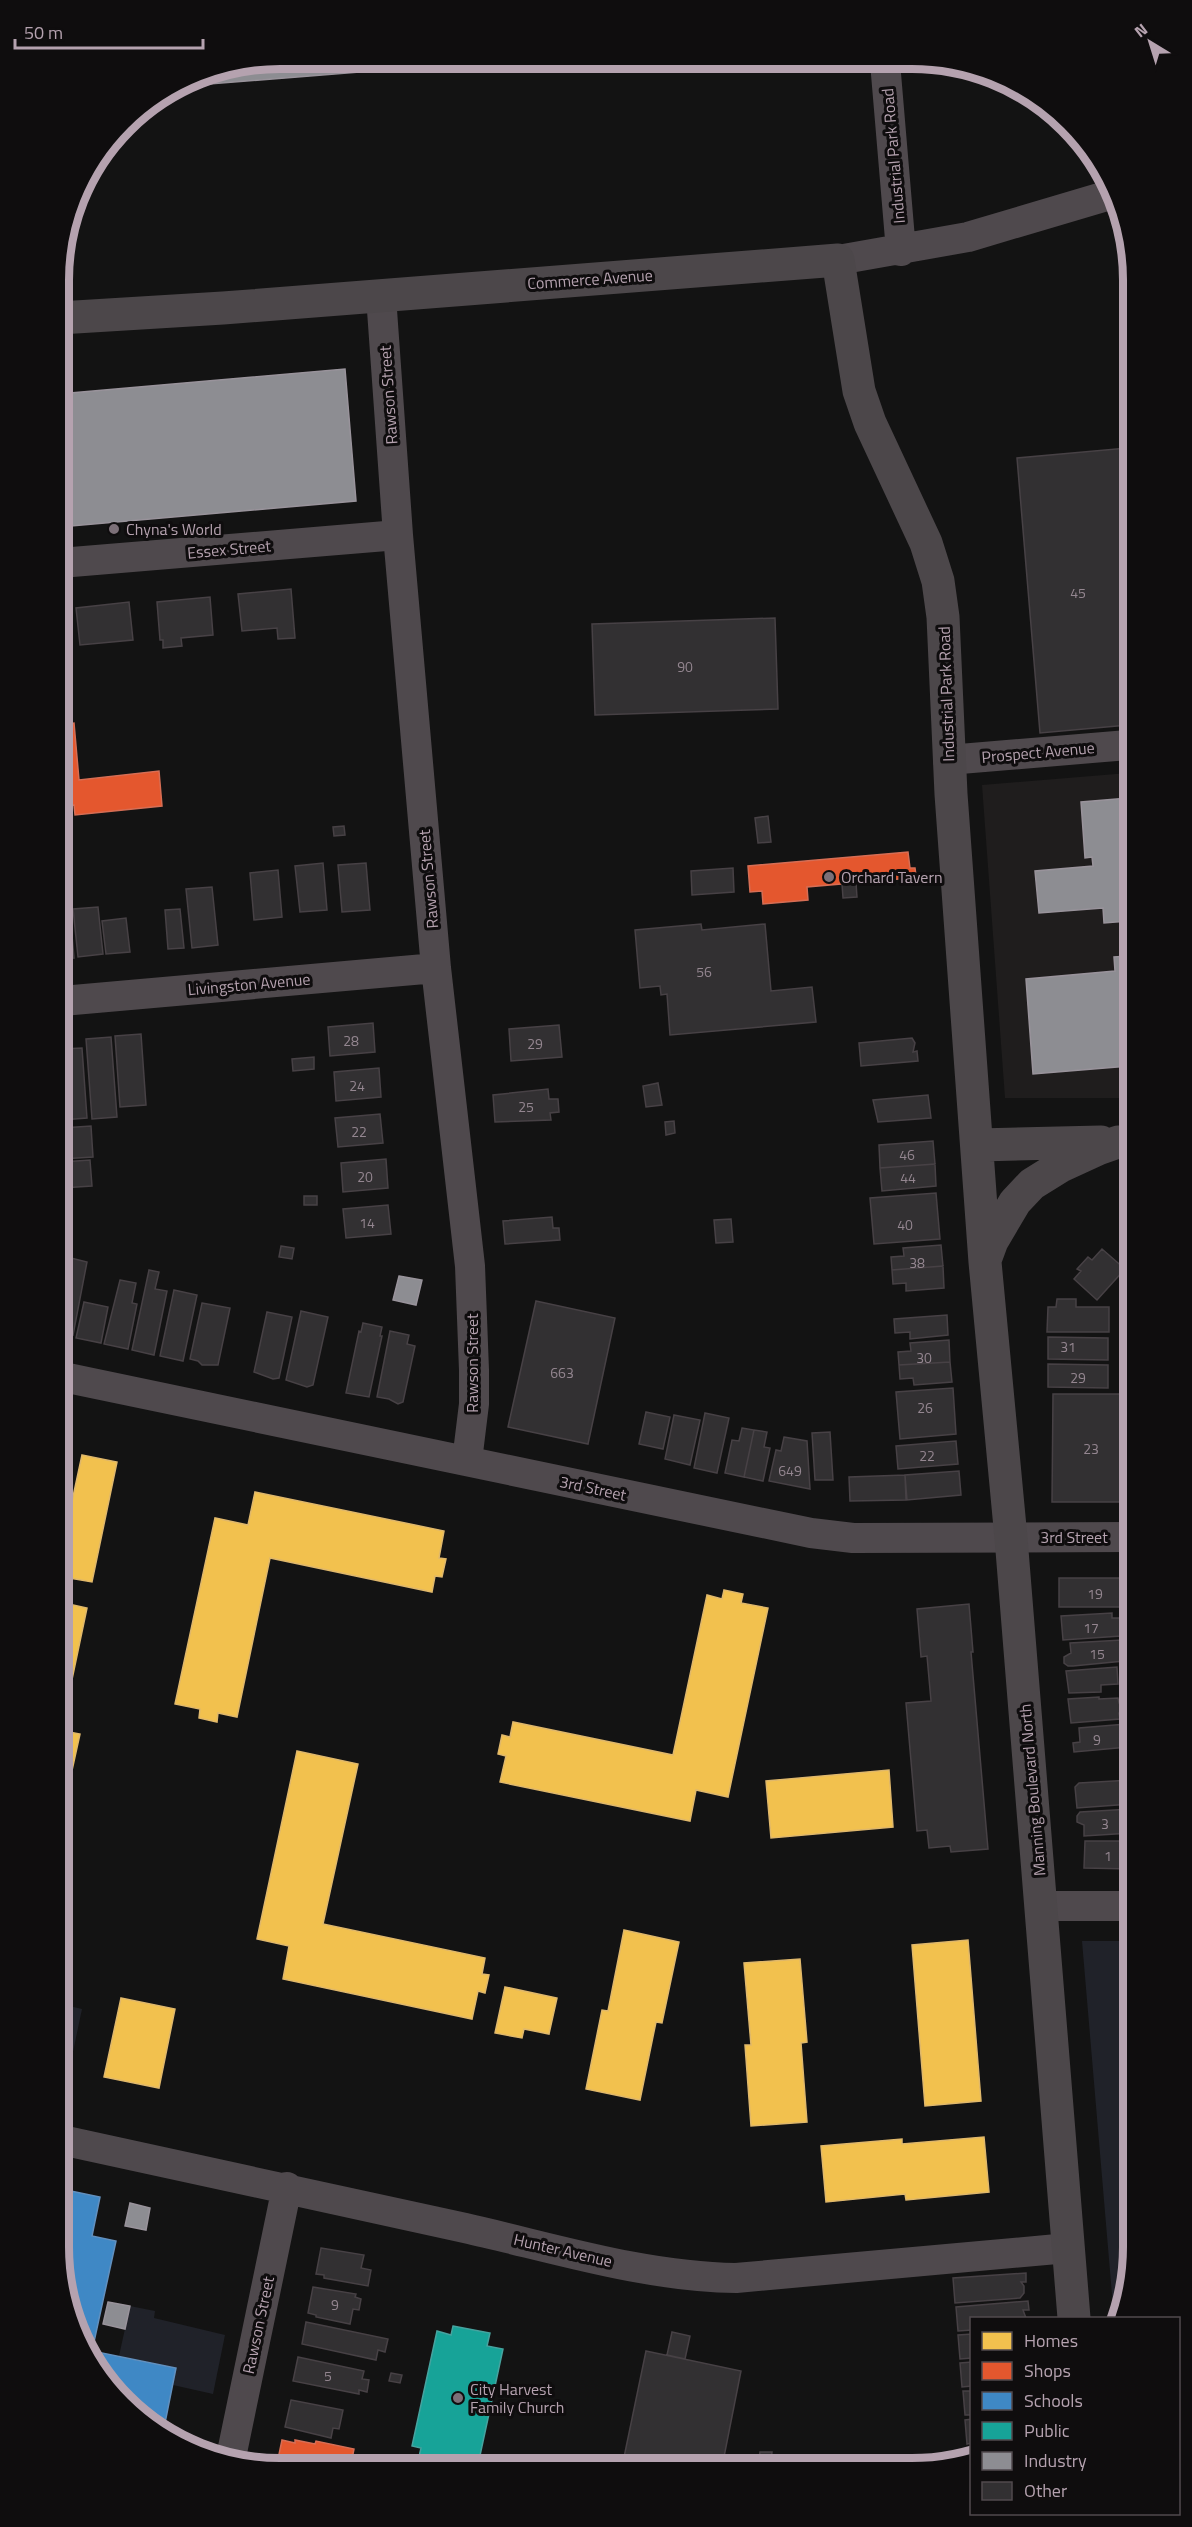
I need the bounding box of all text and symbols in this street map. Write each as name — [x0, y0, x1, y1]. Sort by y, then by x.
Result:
scale bar — [15, 12, 202, 50]
north arrow — [1120, 12, 1180, 72]
text: N — [1129, 17, 1153, 43]
text: 50 m — [24, 19, 63, 46]
street label: Industrial Park Road — [875, 87, 911, 225]
street label: Commerce Avenue — [526, 263, 654, 295]
street label: Rawson Street — [373, 344, 403, 445]
place label: Chyna's World — [126, 517, 222, 541]
marker: Chyna's World — [107, 522, 121, 536]
street label: Essex Street — [186, 533, 272, 565]
house number: 45 — [1070, 582, 1086, 603]
street label: Industrial Park Road — [932, 626, 960, 762]
house number: 90 — [677, 656, 693, 677]
street label: Prospect Avenue — [980, 735, 1096, 769]
street label: Rawson Street — [412, 828, 444, 929]
place label: Orchard Tavern — [841, 865, 943, 889]
marker: Orchard Tavern — [822, 870, 836, 884]
house number: 56 — [696, 961, 712, 982]
street label: Livingston Avenue — [187, 967, 311, 1001]
house number: 28 — [343, 1030, 359, 1051]
house number: 29 — [527, 1033, 543, 1054]
house number: 24 — [349, 1075, 365, 1096]
house number: 25 — [518, 1096, 534, 1117]
house number: 22 — [351, 1121, 367, 1142]
house number: 46 — [899, 1144, 915, 1165]
house number: 20 — [357, 1166, 373, 1187]
house number: 44 — [900, 1167, 916, 1188]
house number: 14 — [359, 1212, 375, 1233]
house number: 40 — [897, 1214, 913, 1235]
house number: 38 — [909, 1252, 925, 1273]
street label: Rawson Street — [460, 1313, 484, 1413]
house number: 31 — [1060, 1336, 1076, 1357]
house number: 30 — [916, 1347, 932, 1368]
house number: 663 — [550, 1362, 574, 1383]
house number: 29 — [1070, 1367, 1086, 1388]
house number: 26 — [917, 1397, 933, 1418]
house number: 23 — [1083, 1438, 1099, 1459]
house number: 22 — [919, 1445, 935, 1466]
house number: 649 — [778, 1460, 802, 1481]
street label: 3rd Street — [557, 1469, 629, 1507]
street label: 3rd Street — [1040, 1525, 1108, 1549]
house number: 19 — [1087, 1583, 1103, 1604]
house number: 17 — [1083, 1617, 1099, 1638]
house number: 15 — [1089, 1643, 1105, 1664]
street label: Manning Boulevard North — [1013, 1703, 1051, 1877]
house number: 9 — [1093, 1729, 1101, 1750]
house number: 3 — [1101, 1813, 1109, 1834]
house number: 1 — [1104, 1845, 1112, 1866]
street label: Hunter Avenue — [511, 2227, 615, 2273]
street label: Rawson Street — [236, 2274, 280, 2376]
house number: 9 — [331, 2294, 339, 2315]
legend — [970, 2317, 1180, 2515]
text: Homes — [1024, 2327, 1078, 2354]
text: Shops — [1024, 2357, 1071, 2384]
house number: 5 — [324, 2365, 332, 2386]
place label: City Harvest Family Church — [470, 2377, 564, 2419]
text: Schools — [1024, 2387, 1083, 2414]
marker: City Harvest Family Church — [451, 2391, 465, 2405]
text: Public — [1024, 2417, 1070, 2444]
text: Industry — [1024, 2447, 1087, 2474]
text: Other — [1024, 2477, 1067, 2504]

